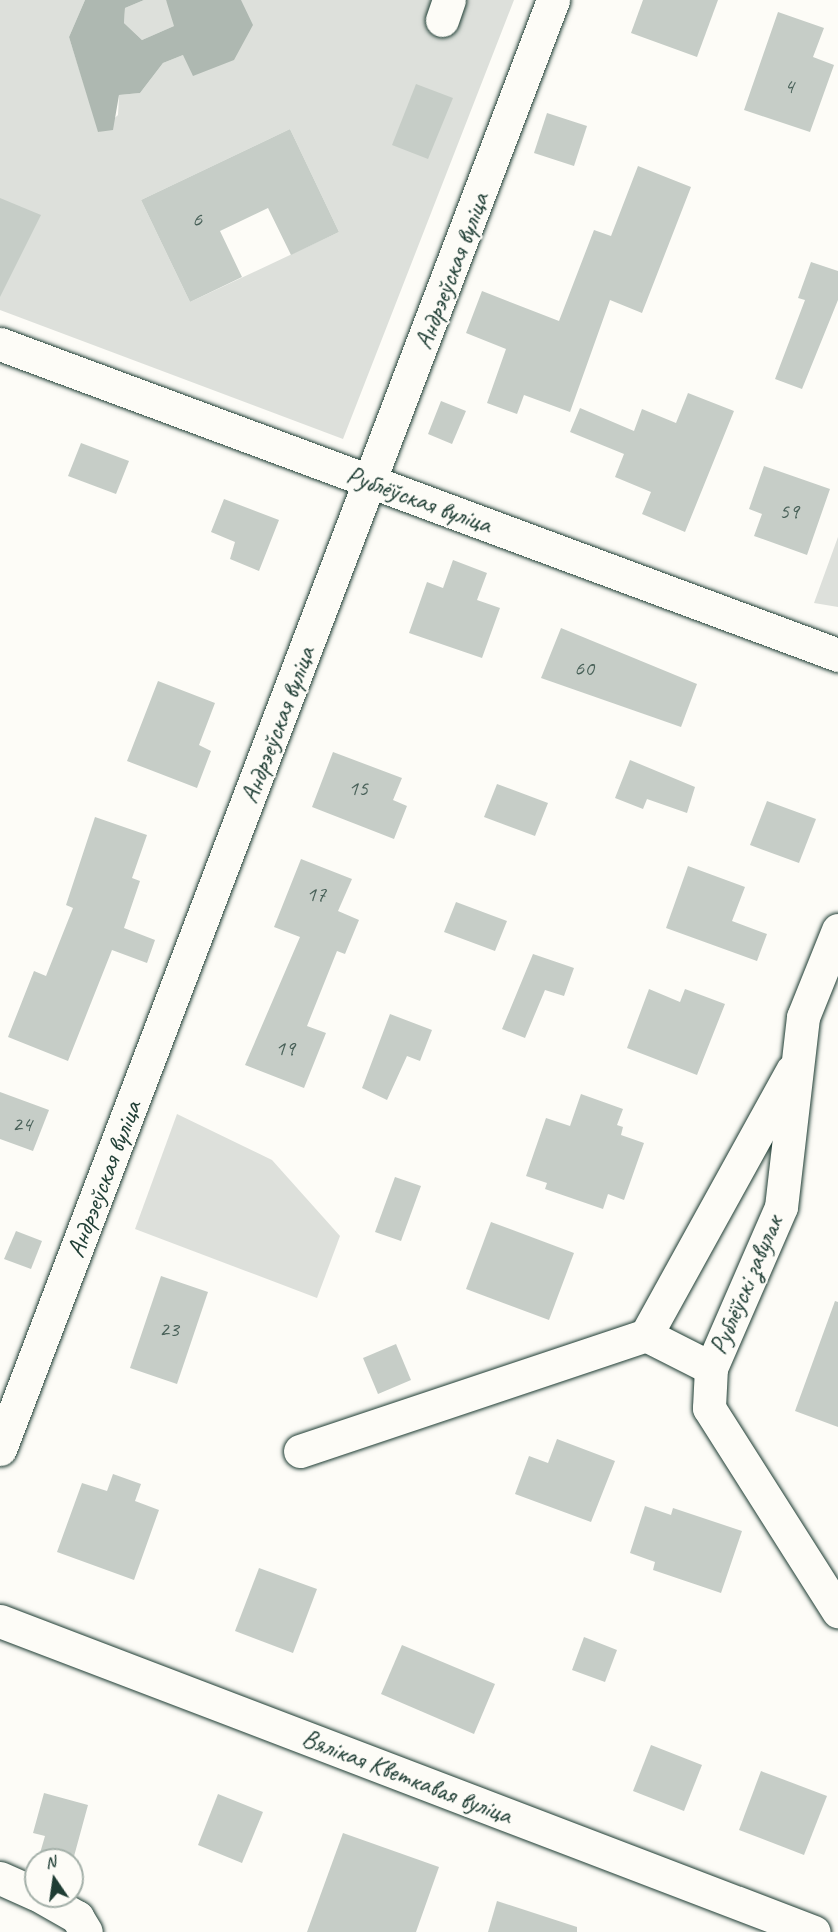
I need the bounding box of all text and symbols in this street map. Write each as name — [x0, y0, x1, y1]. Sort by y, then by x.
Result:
house number: 4 — [784, 74, 794, 100]
street label: Андрэеўская вуліца — [408, 189, 496, 353]
house number: 6 — [192, 207, 202, 233]
street label: Рублёўская вуліца — [343, 460, 495, 540]
house number: 59 — [779, 499, 799, 525]
street label: Андрэеўская вуліца — [234, 643, 322, 807]
house number: 60 — [574, 656, 594, 682]
house number: 15 — [348, 776, 368, 802]
house number: 17 — [306, 882, 326, 908]
house number: 19 — [275, 1036, 295, 1062]
street label: Андрэеўская вуліца — [60, 1097, 148, 1261]
house number: 24 — [12, 1112, 32, 1138]
street label: Рублёўскі завулак — [703, 1211, 789, 1359]
house number: 23 — [159, 1317, 179, 1343]
street label: Вялікая Кветкавая вуліца — [298, 1723, 516, 1831]
north arrow — [24, 1848, 84, 1908]
text: N — [43, 1852, 57, 1873]

